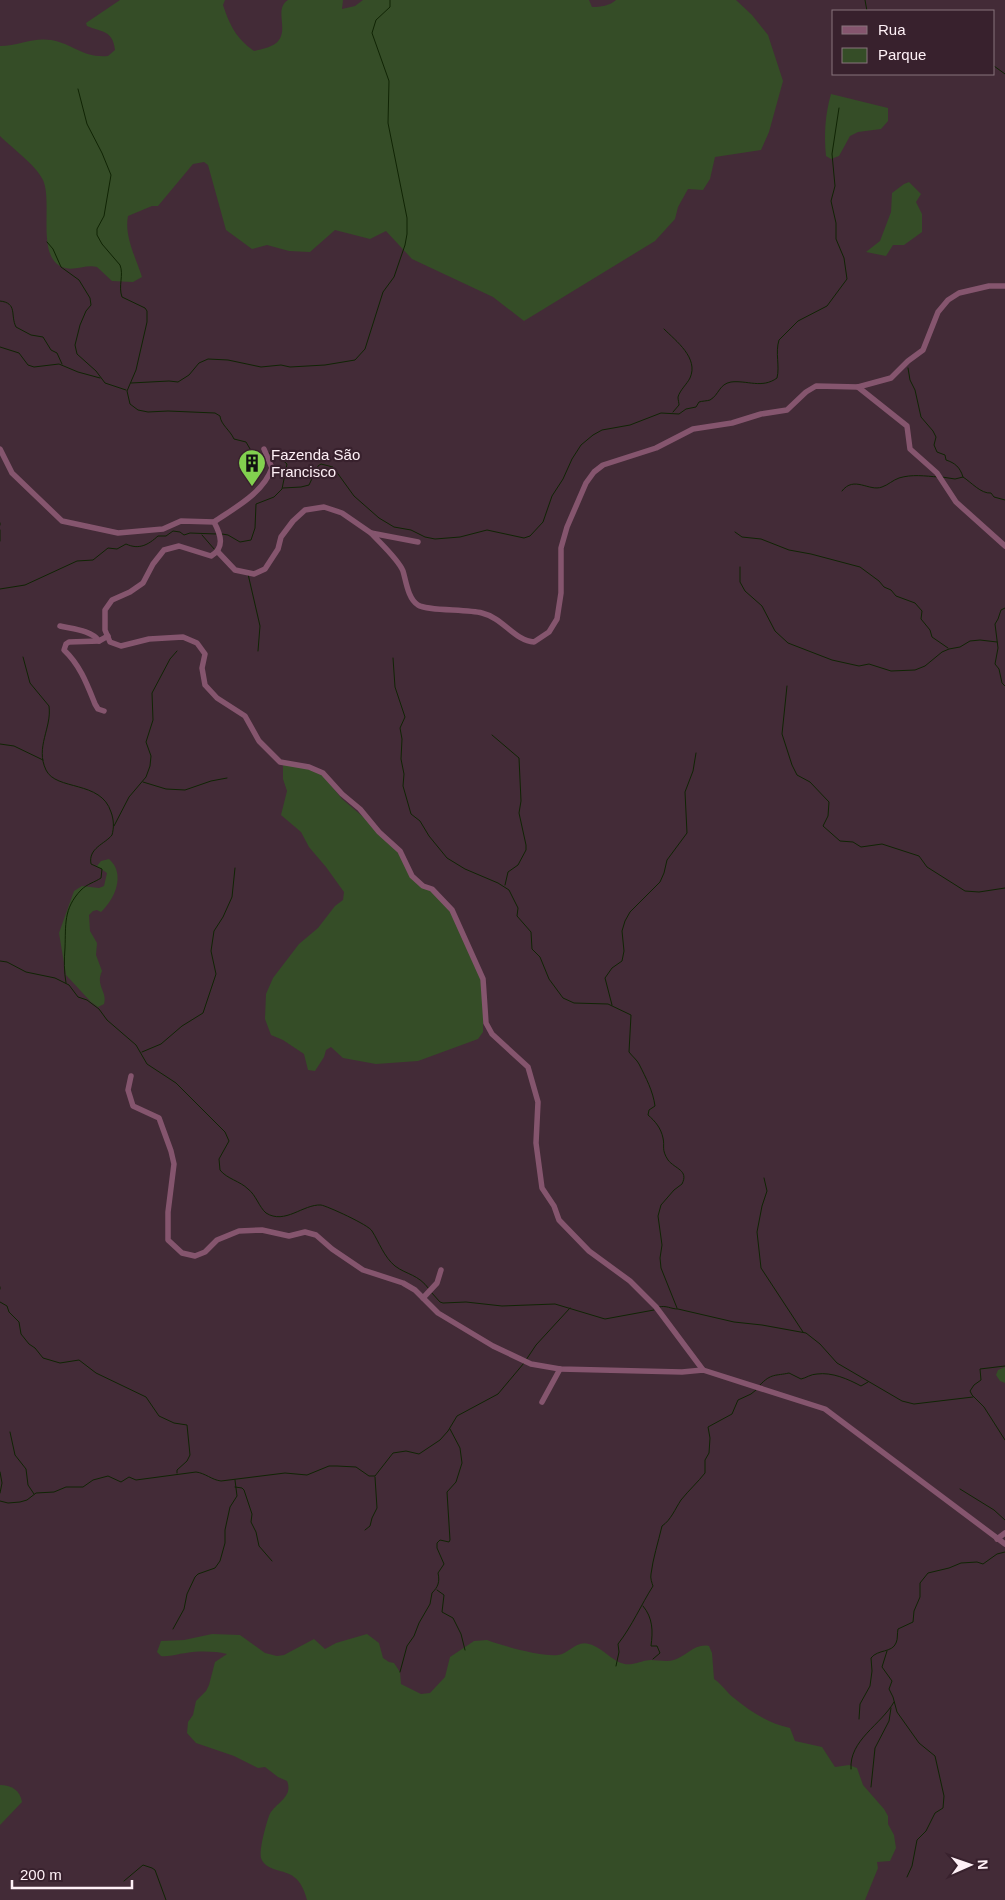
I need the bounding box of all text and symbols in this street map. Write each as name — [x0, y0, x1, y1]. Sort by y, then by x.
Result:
legend — [832, 10, 995, 75]
text: Rua — [878, 21, 906, 38]
text: Parque — [878, 46, 926, 63]
place label: Fazenda São Francisco — [271, 446, 360, 480]
building icon: Fazenda São Francisco — [237, 448, 267, 487]
north arrow — [945, 1840, 995, 1890]
scale bar — [12, 1858, 132, 1890]
text: N — [975, 1859, 991, 1870]
text: 200 m — [20, 1866, 62, 1883]

